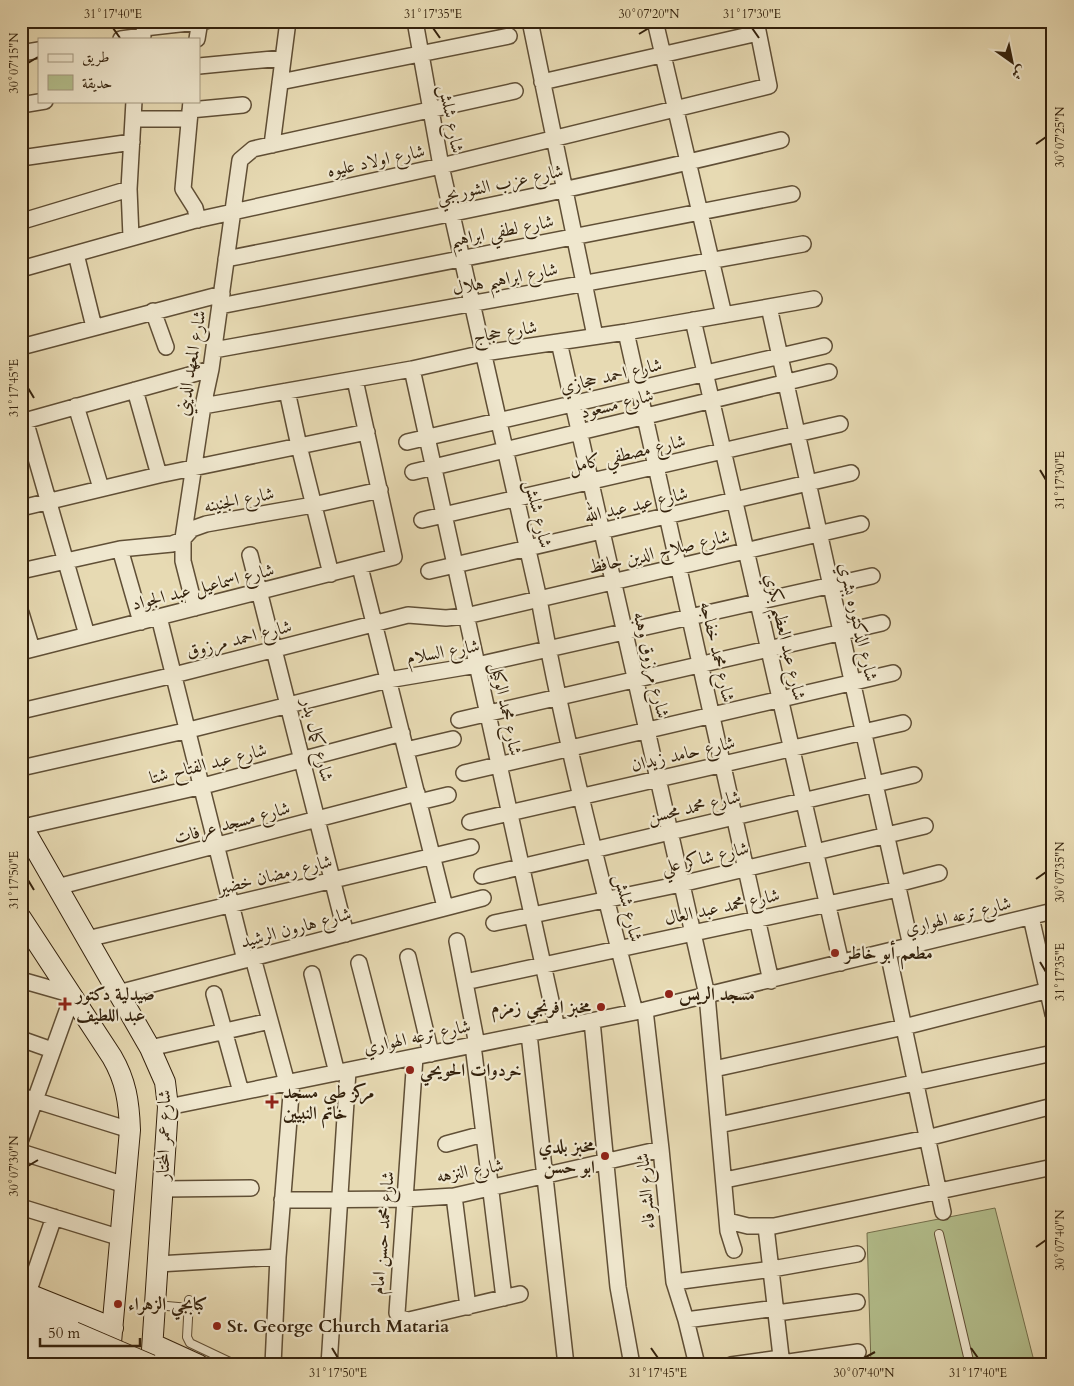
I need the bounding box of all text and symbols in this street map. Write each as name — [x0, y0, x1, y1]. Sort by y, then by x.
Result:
text: 31°17'40"E — [84, 6, 142, 22]
text: 31°17'35"E — [404, 6, 462, 22]
text: 30°07'20"N — [619, 6, 680, 22]
text: 31°17'30"E — [723, 6, 781, 22]
text: 30°07'15"N — [6, 32, 22, 93]
legend — [38, 38, 200, 102]
north arrow — [986, 38, 1036, 88]
text: طريق — [82, 47, 109, 67]
text: ش — [1008, 61, 1030, 84]
text: حديقة — [82, 73, 112, 93]
street label: شارع شلش — [430, 83, 470, 156]
text: 30°07'25"N — [1052, 106, 1068, 167]
street label: شارع اولاد عليوه — [325, 138, 428, 186]
street label: شارع عزب الشوربجي — [434, 158, 566, 214]
street label: شارع لطفي ابراهيم — [448, 209, 557, 258]
street label: شارع ابراهيم هلال — [450, 257, 561, 306]
street label: شارع المعهد الديني — [169, 308, 216, 418]
street label: شارع حجاج — [471, 315, 539, 352]
street label: شارع احمد حجازي — [557, 352, 665, 402]
text: 31°17'45"E — [6, 359, 22, 417]
street label: شارع مسعود — [578, 383, 657, 427]
street label: شارع مصطفي كامل — [566, 428, 689, 485]
text: 31°17'30"E — [1052, 451, 1068, 509]
street label: شارع شلش — [516, 477, 558, 551]
street label: شارع عيد عبد الله — [581, 479, 691, 531]
street label: شارع الجنينه — [202, 481, 277, 521]
street label: شارع صلاح الدين حافظ — [586, 524, 733, 583]
street label: شارع اسماعيل عبد الجواد — [129, 557, 277, 619]
street label: شارع الدكتوره بشري — [830, 560, 884, 685]
street label: شارع عبد العظيم بكري — [753, 571, 812, 704]
street label: شارع محمد خفاجه — [691, 599, 741, 705]
street label: شارع مرزوق وهبه — [625, 609, 675, 721]
street label: شارع احمد مرزوق — [184, 614, 295, 666]
street label: شارع السلام — [404, 633, 482, 674]
street label: شارع محمد الوكيل — [482, 660, 528, 758]
street label: شارع كمال بدر — [292, 694, 339, 785]
street label: شارع حامد زيدان — [629, 730, 738, 780]
street label: شارع عبد الفتاح شتا — [147, 737, 270, 794]
street label: شارع محمد محسن — [645, 784, 743, 832]
street label: شارع مسجد عرفات — [171, 795, 293, 852]
street label: شارع شاكر علي — [659, 836, 752, 884]
text: 30°07'35"N — [1052, 841, 1068, 902]
street label: شارع رمضان خضير — [213, 849, 335, 904]
text: 31°17'50"E — [6, 851, 22, 909]
street label: شارع شلش — [606, 871, 649, 945]
street label: شارع محمد عبد العال — [662, 883, 782, 933]
street label: شارع ترعه الهواري — [902, 891, 1014, 943]
street label: شارع هارون الرشيد — [238, 901, 355, 957]
place label: مطعم أبو خاطر — [843, 940, 933, 970]
text: 31°17'35"E — [1052, 943, 1068, 1001]
marker: مطعم أبو خاطر — [829, 947, 841, 959]
place label: صيدلية دكتور عبد اللطيف — [74, 982, 155, 1028]
place label: مسجد الريس — [679, 982, 755, 1007]
marker: مسجد الريس — [663, 988, 675, 1000]
place label: مخبز افرنجي زمزم — [491, 995, 592, 1024]
marker: صيدلية دكتور عبد اللطيف — [58, 997, 72, 1011]
marker: مخبز افرنجي زمزم — [595, 1001, 607, 1013]
street label: شارع ترعه الهواري — [361, 1013, 473, 1063]
place label: خردوات الحويحي — [420, 1058, 522, 1087]
marker: خردوات الحويحي — [404, 1064, 416, 1076]
place label: مركز طبي مسجد خاتم النبيين — [283, 1080, 374, 1129]
street label: شارع عمر المختار — [151, 1089, 179, 1183]
marker: مركز طبي مسجد خاتم النبيين — [265, 1095, 279, 1109]
place label: مخبز بلدي ابو حسن — [538, 1134, 596, 1180]
text: 30°07'30"N — [6, 1135, 22, 1196]
marker: مخبز بلدي ابو حسن — [599, 1150, 611, 1162]
street label: شارع الشرفاء — [630, 1152, 664, 1230]
street label: شارع النزهه — [434, 1153, 506, 1191]
street label: شارع محمد حسن امام — [365, 1170, 404, 1296]
text: 30°07'40"N — [1052, 1209, 1068, 1270]
place label: كبابجي الزهراء — [128, 1292, 207, 1321]
marker: كبابجي الزهراء — [112, 1298, 124, 1310]
place label: St. George Church Mataria — [227, 1314, 449, 1339]
scale bar — [40, 1316, 140, 1348]
marker: St. George Church Mataria — [211, 1320, 223, 1332]
text: 50 m — [48, 1323, 80, 1343]
text: 31°17'50"E — [309, 1365, 367, 1381]
text: 31°17'45"E — [629, 1365, 687, 1381]
text: 30°07'40"N — [834, 1365, 895, 1381]
text: 31°17'40"E — [949, 1365, 1007, 1381]

